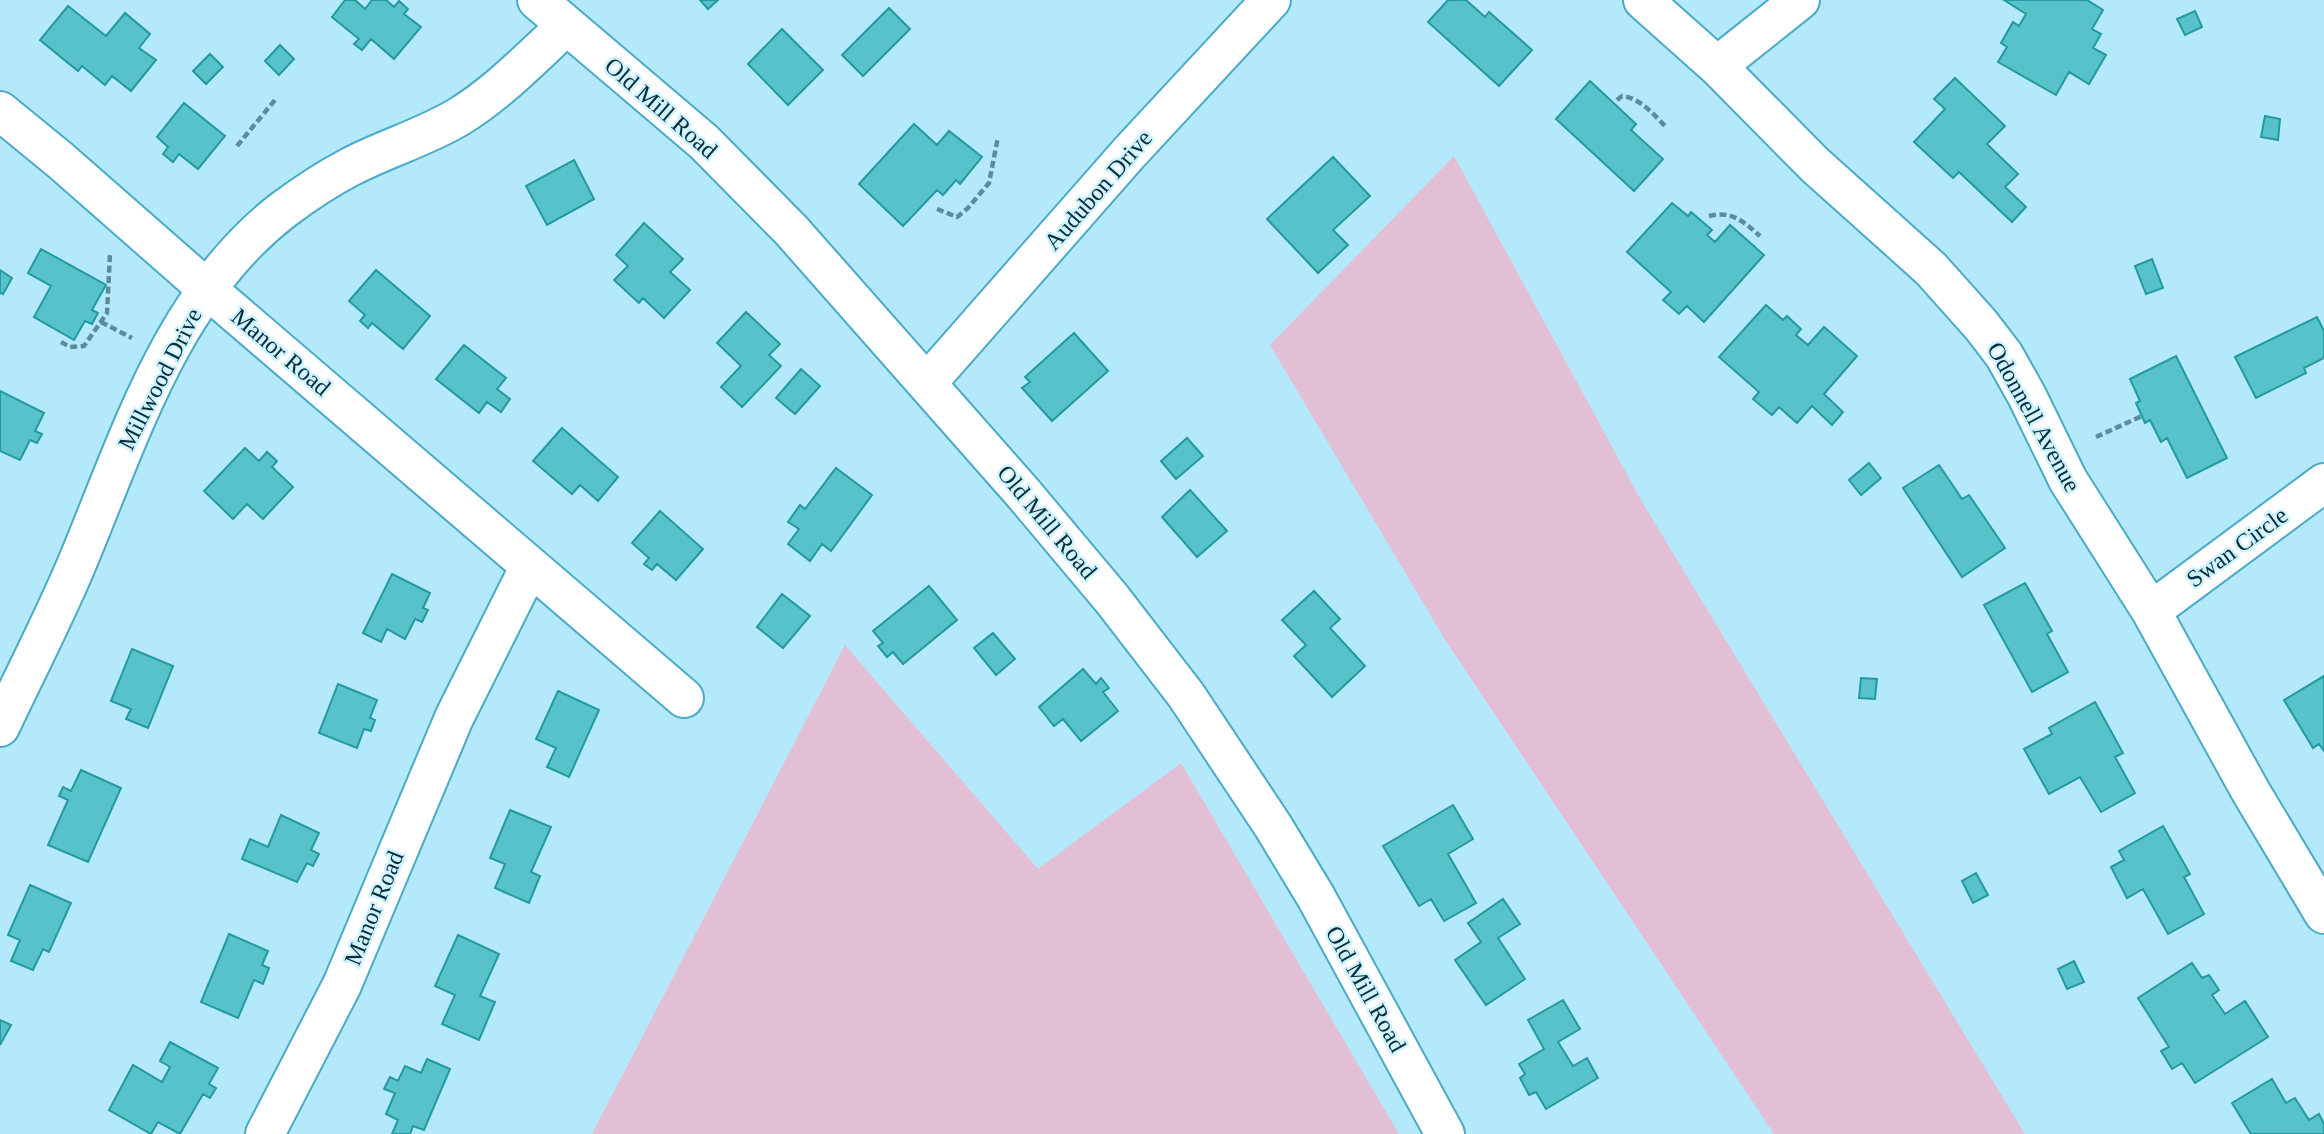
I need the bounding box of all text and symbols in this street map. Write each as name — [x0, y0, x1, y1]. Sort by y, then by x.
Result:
street label: Old Mill Road — [600, 52, 722, 164]
street label: Audubon Drive — [1039, 125, 1157, 255]
street label: Manor Road — [226, 303, 336, 401]
street label: Millwood Drive — [113, 304, 207, 454]
street label: Odonnell Avenue — [1982, 338, 2086, 496]
street label: Old Mill Road — [992, 460, 1102, 584]
street label: Swan Circle — [2182, 502, 2292, 592]
street label: Manor Road — [339, 847, 409, 969]
street label: Old Mill Road — [1321, 921, 1411, 1057]

